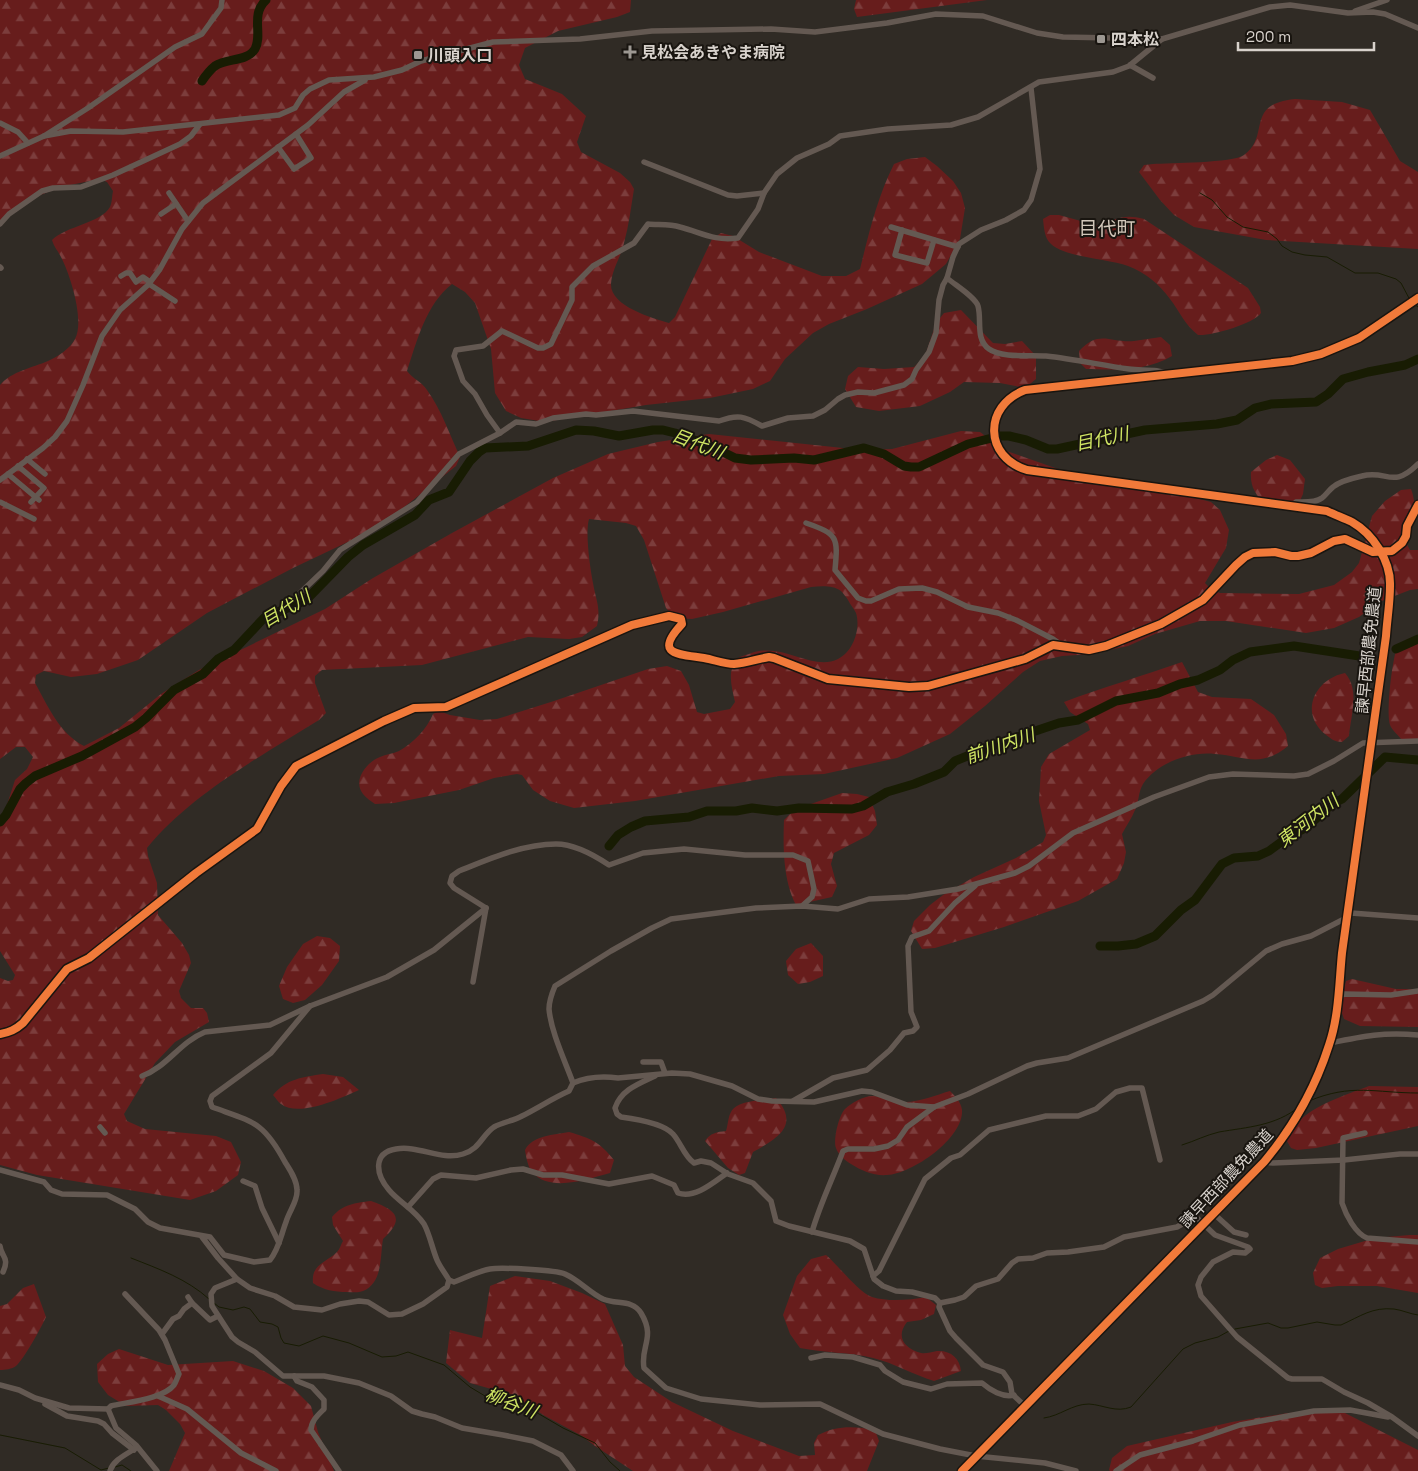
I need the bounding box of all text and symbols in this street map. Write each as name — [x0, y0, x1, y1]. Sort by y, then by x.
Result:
scale bar — [1238, 20, 1374, 52]
text: 200 m — [1246, 27, 1291, 46]
place label: 四本松 — [1111, 29, 1159, 50]
marker: 四本松 — [1095, 33, 1107, 45]
place label: 見松会あきやま病院 — [641, 42, 785, 63]
place label: 川頭入口 — [428, 45, 492, 66]
marker: 見松会あきやま病院 — [623, 45, 637, 59]
marker: 川頭入口 — [412, 49, 424, 61]
district label: 目代町 — [1078, 216, 1136, 241]
water label: 目代川 — [1073, 421, 1133, 455]
water label: 目代川 — [669, 423, 729, 465]
water label: 目代川 — [257, 584, 317, 632]
street label: 諫早西部農免農道 — [1351, 585, 1386, 715]
water label: 前川内川 — [962, 722, 1040, 768]
water label: 東河内川 — [1272, 788, 1345, 852]
street label: 諫早西部農免農道 — [1175, 1124, 1278, 1232]
water label: 柳谷川 — [482, 1382, 542, 1424]

